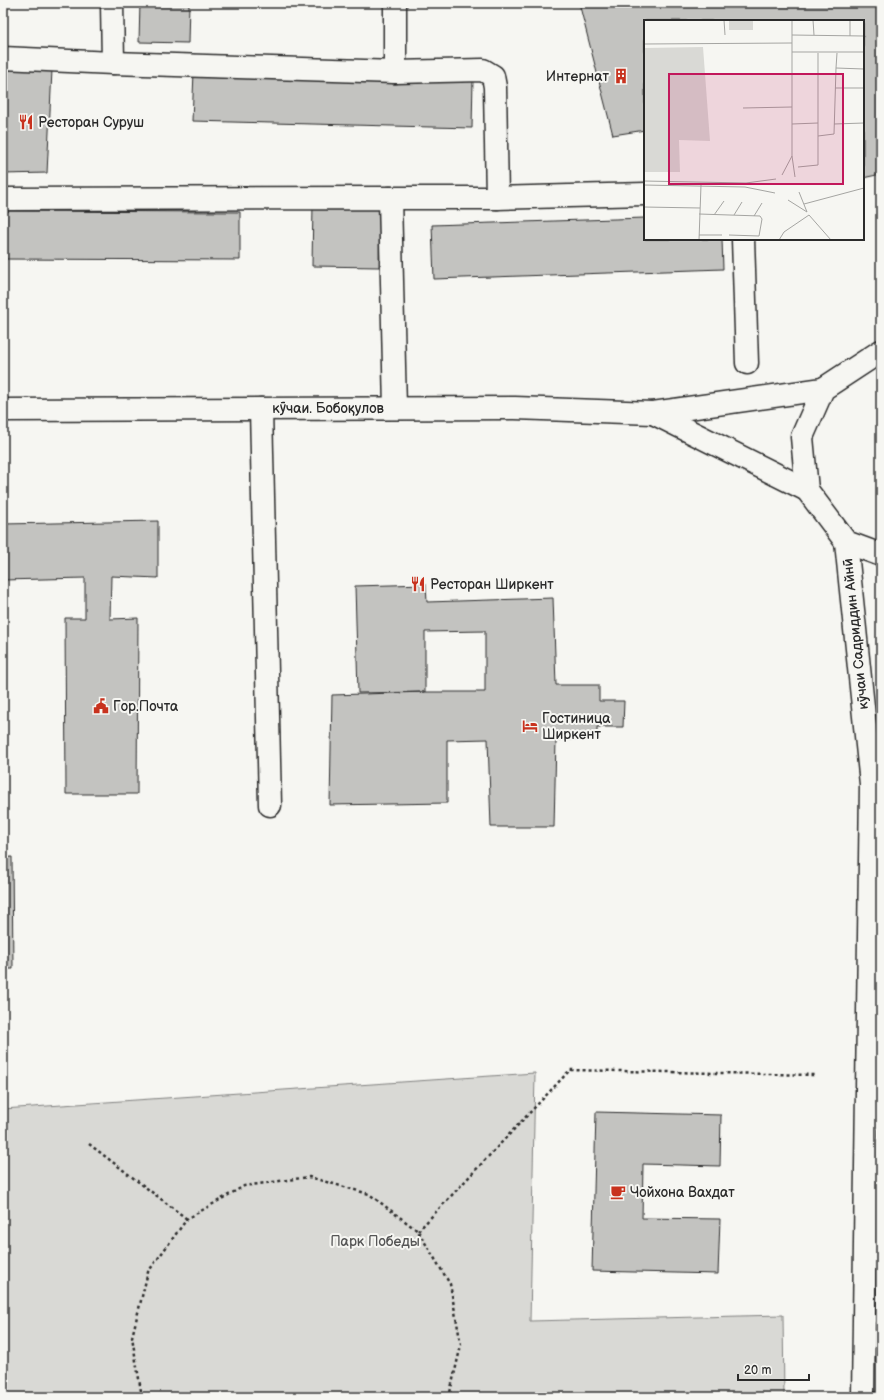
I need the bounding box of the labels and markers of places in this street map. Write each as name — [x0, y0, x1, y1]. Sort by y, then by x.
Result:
building icon: Интернат — [612, 67, 630, 85]
place label: Интернат — [546, 68, 609, 85]
restaurant icon: Ресторан Суруш — [17, 113, 35, 131]
place label: Ресторан Суруш — [38, 114, 144, 131]
restaurant icon: Ресторан Ширкент — [409, 575, 427, 593]
place label: Ресторан Ширкент — [430, 576, 554, 593]
public building icon: Гор.Почта — [92, 697, 110, 715]
place label: Гор.Почта — [113, 698, 179, 715]
place label: Гостиница Ширкент — [542, 710, 611, 743]
hotel icon: Гостиница Ширкент — [521, 717, 539, 735]
cafe icon: Чойхона Вахдат — [609, 1183, 627, 1201]
place label: Чойхона Вахдат — [630, 1184, 735, 1201]

